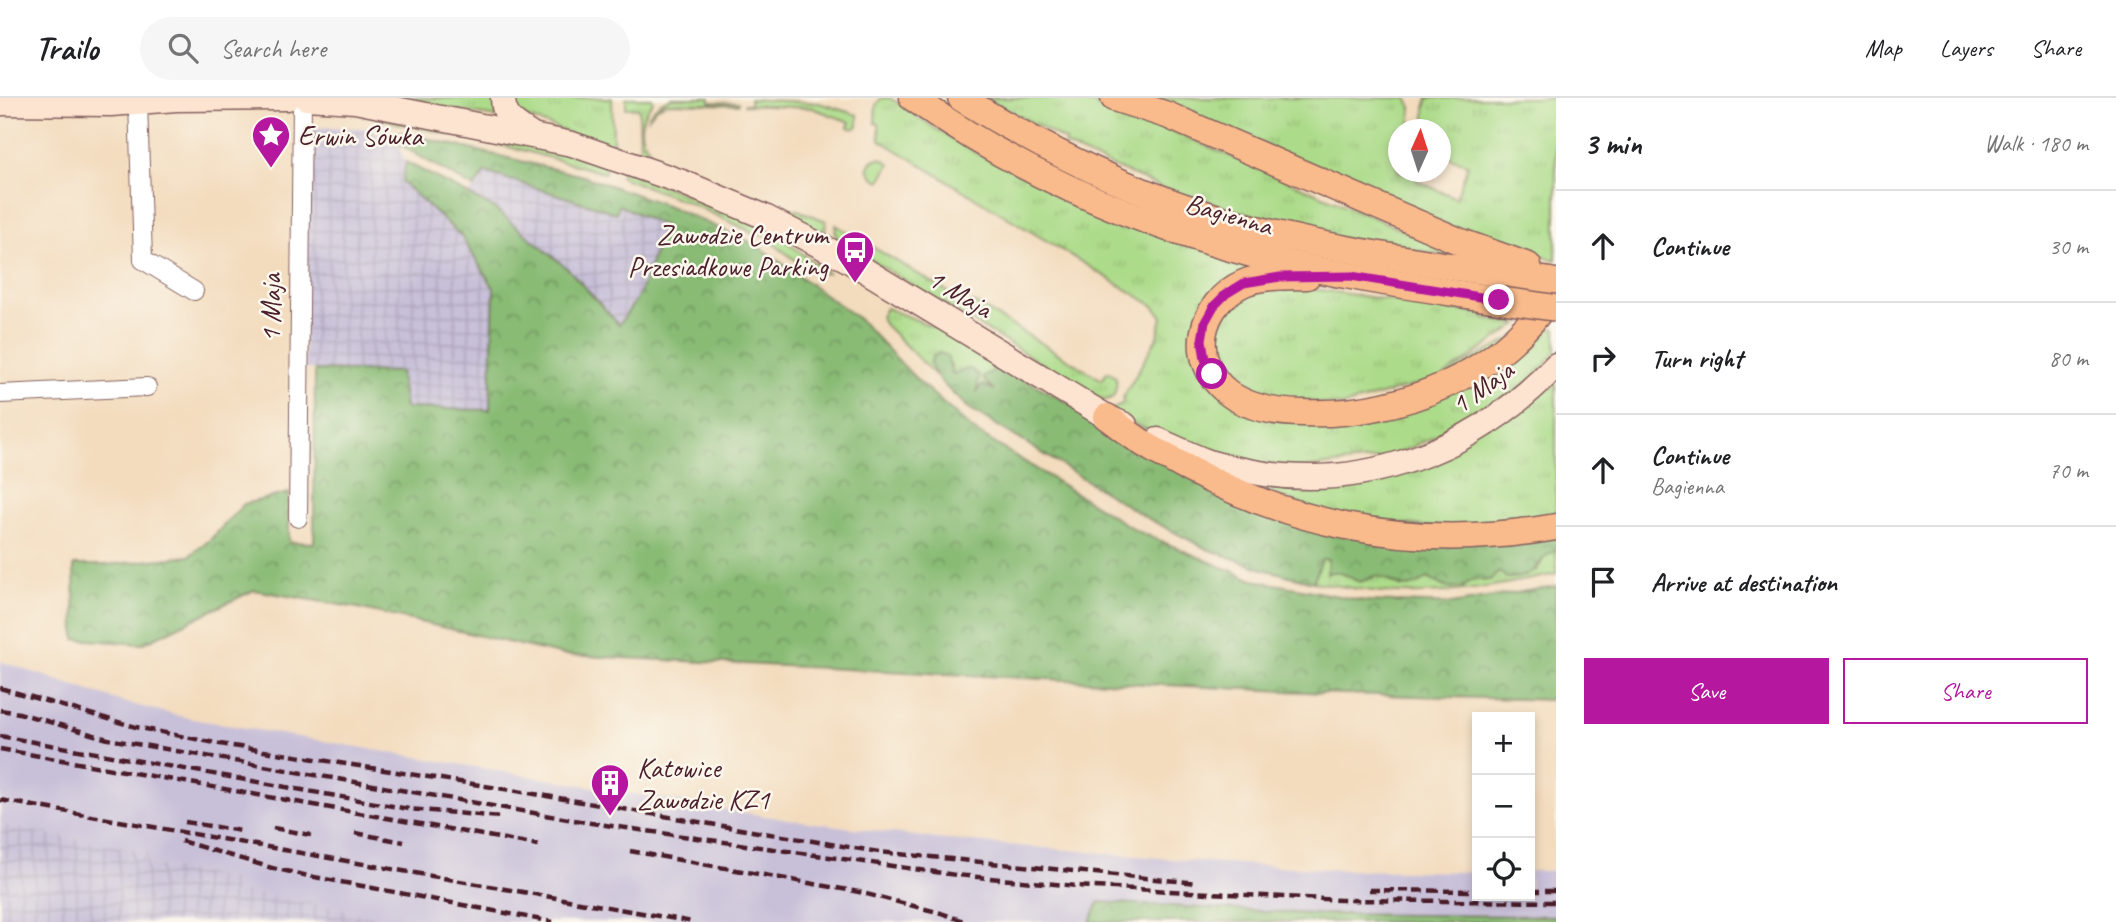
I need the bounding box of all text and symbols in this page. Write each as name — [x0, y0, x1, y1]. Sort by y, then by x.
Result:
search box — [140, 17, 630, 80]
text: Trailo — [35, 27, 98, 69]
icon: search — [164, 29, 202, 67]
text: Search here — [220, 32, 326, 65]
text: Map — [1865, 33, 1902, 63]
text: Layers — [1940, 33, 1993, 63]
text: Share — [2031, 33, 2081, 63]
place icon: Erwin Sówka — [250, 114, 292, 169]
place label: Erwin Sówka — [298, 118, 424, 153]
north arrow — [1388, 119, 1451, 182]
text: 3 min — [1584, 125, 1641, 163]
text: Walk · 180 m — [1984, 129, 2088, 158]
street label: Bagienna — [1182, 185, 1278, 244]
place label: Zawodzie Centrum Przesiadkowe Parking — [628, 217, 830, 284]
icon: ahead — [1584, 227, 1622, 265]
bus stop icon: Zawodzie Centrum Przesiadkowe Parking — [834, 229, 876, 284]
text: Continue — [1651, 230, 1729, 263]
text: 30 m — [2049, 232, 2088, 261]
street label: 1 Maja — [922, 260, 1000, 327]
street label: 1 Maja — [253, 272, 288, 342]
route end — [1483, 284, 1514, 315]
icon: right — [1584, 339, 1622, 377]
text: Turn right — [1651, 342, 1742, 375]
text: 80 m — [2049, 344, 2088, 373]
street label: 1 Maja — [1444, 352, 1522, 421]
route start — [1196, 358, 1227, 389]
text: Continue — [1651, 439, 1729, 472]
icon: ahead — [1584, 451, 1622, 489]
text: 70 m — [2049, 456, 2088, 485]
text: Bagienna — [1651, 472, 1724, 501]
icon: arrive — [1584, 563, 1622, 601]
text: Arrive at destination — [1651, 566, 1837, 599]
button: Save — [1584, 658, 1829, 724]
button: Share — [1843, 658, 2088, 724]
map controls — [1472, 712, 1535, 901]
button: + — [1472, 712, 1535, 775]
place label: Katowice Zawodzie KZ1 — [637, 750, 771, 817]
building icon: Katowice Zawodzie KZ1 — [589, 762, 631, 817]
button: − — [1472, 775, 1535, 838]
button: locate — [1472, 838, 1535, 901]

